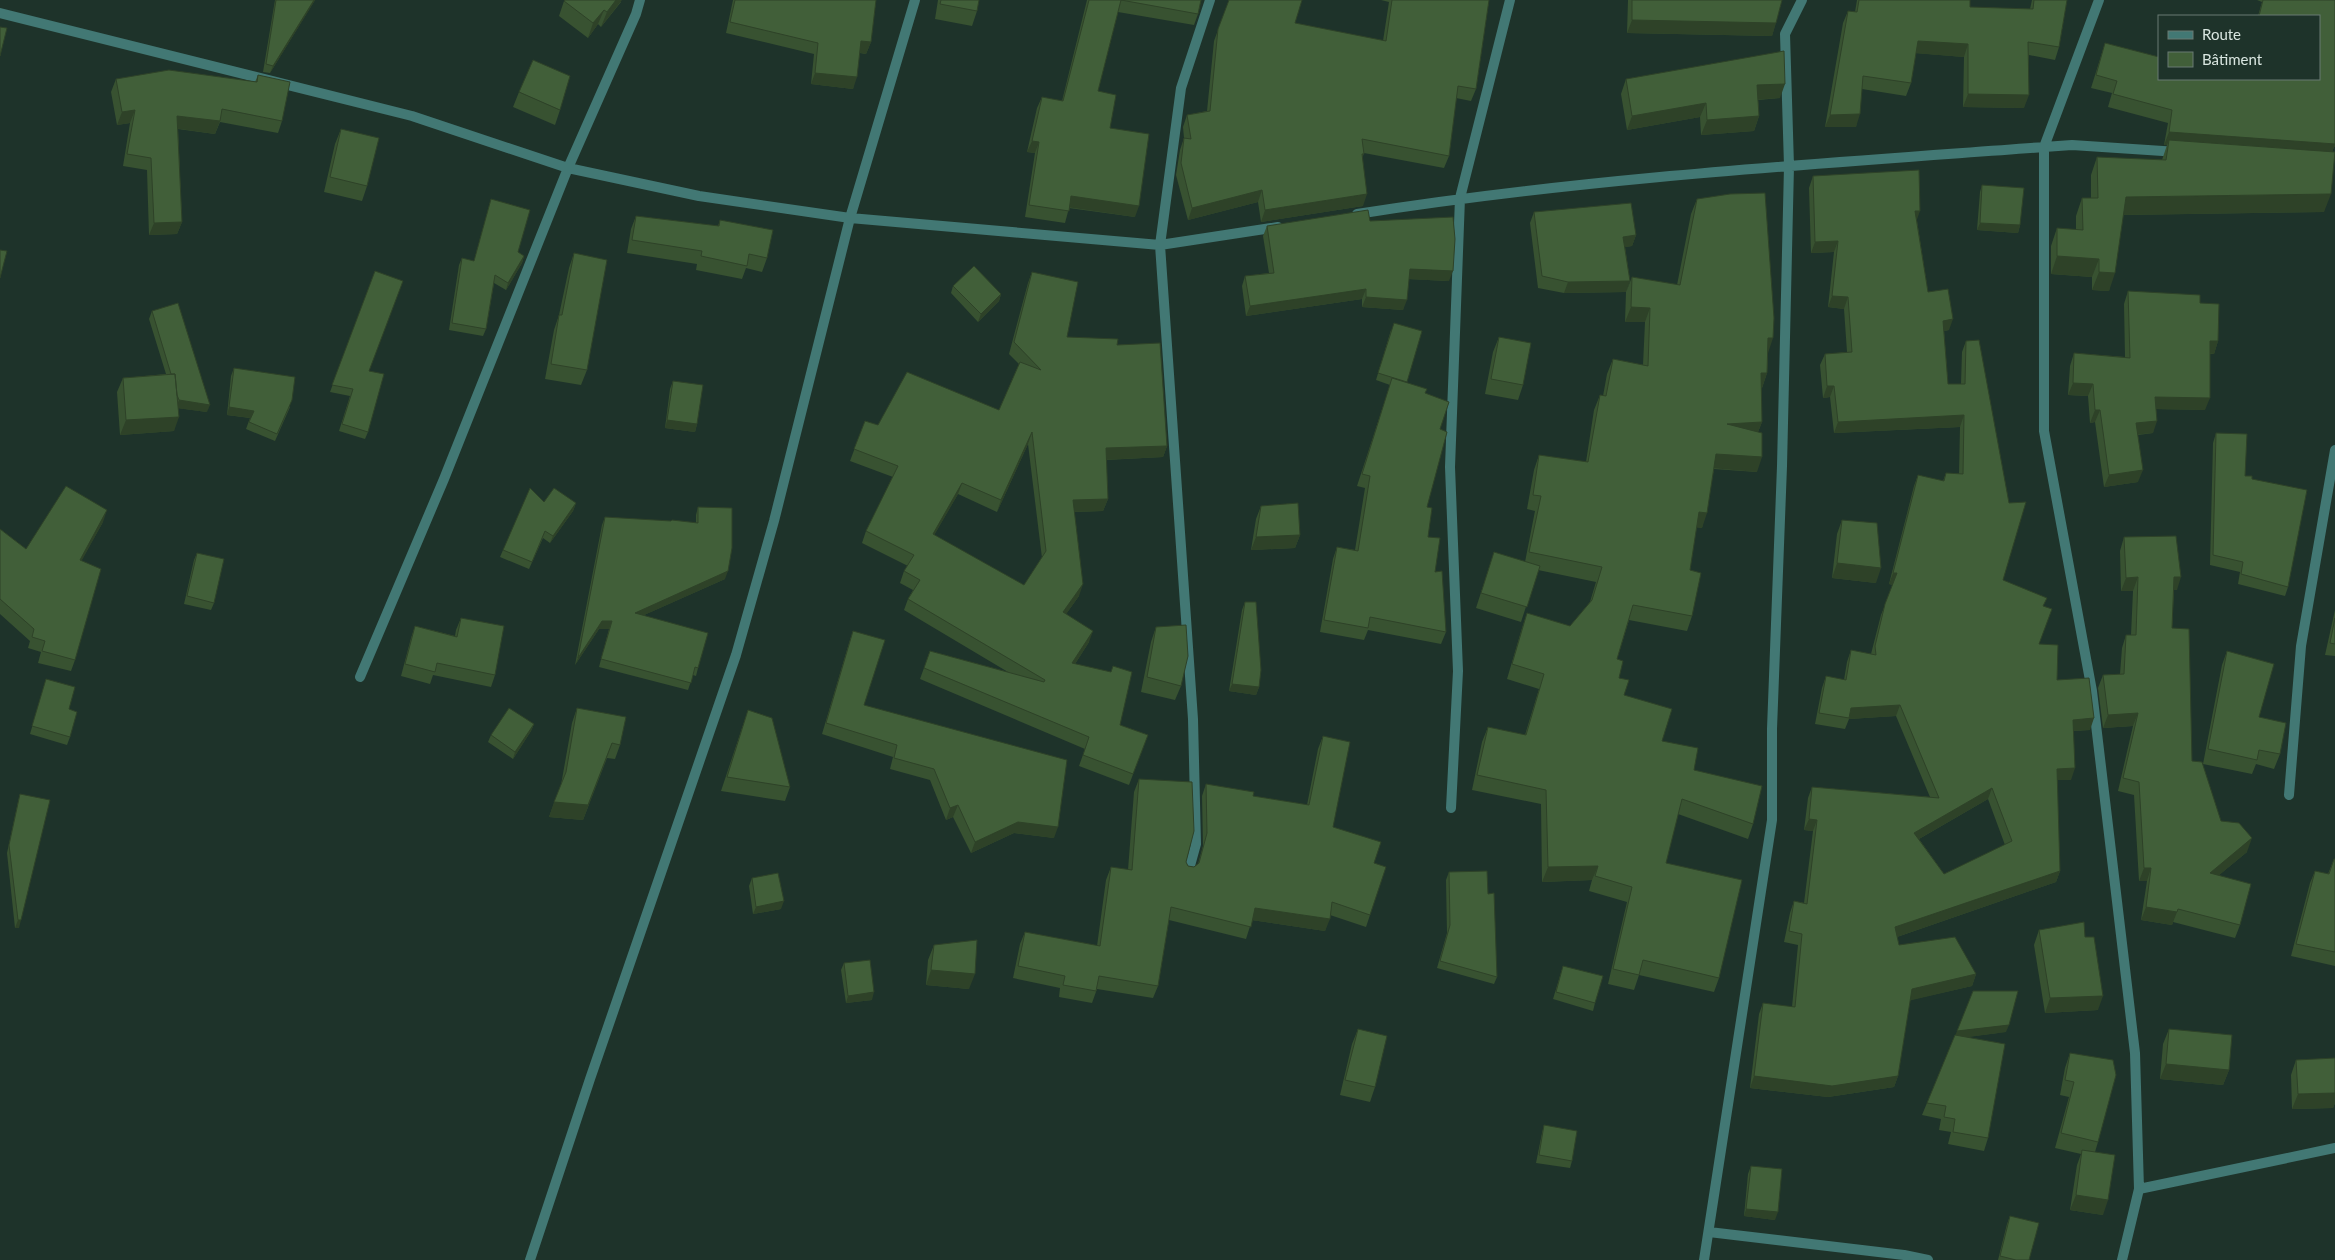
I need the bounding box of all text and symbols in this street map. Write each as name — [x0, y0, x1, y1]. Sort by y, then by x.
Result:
legend — [2158, 15, 2320, 80]
text: Route — [2202, 25, 2241, 43]
text: Bâtiment — [2202, 50, 2263, 68]

